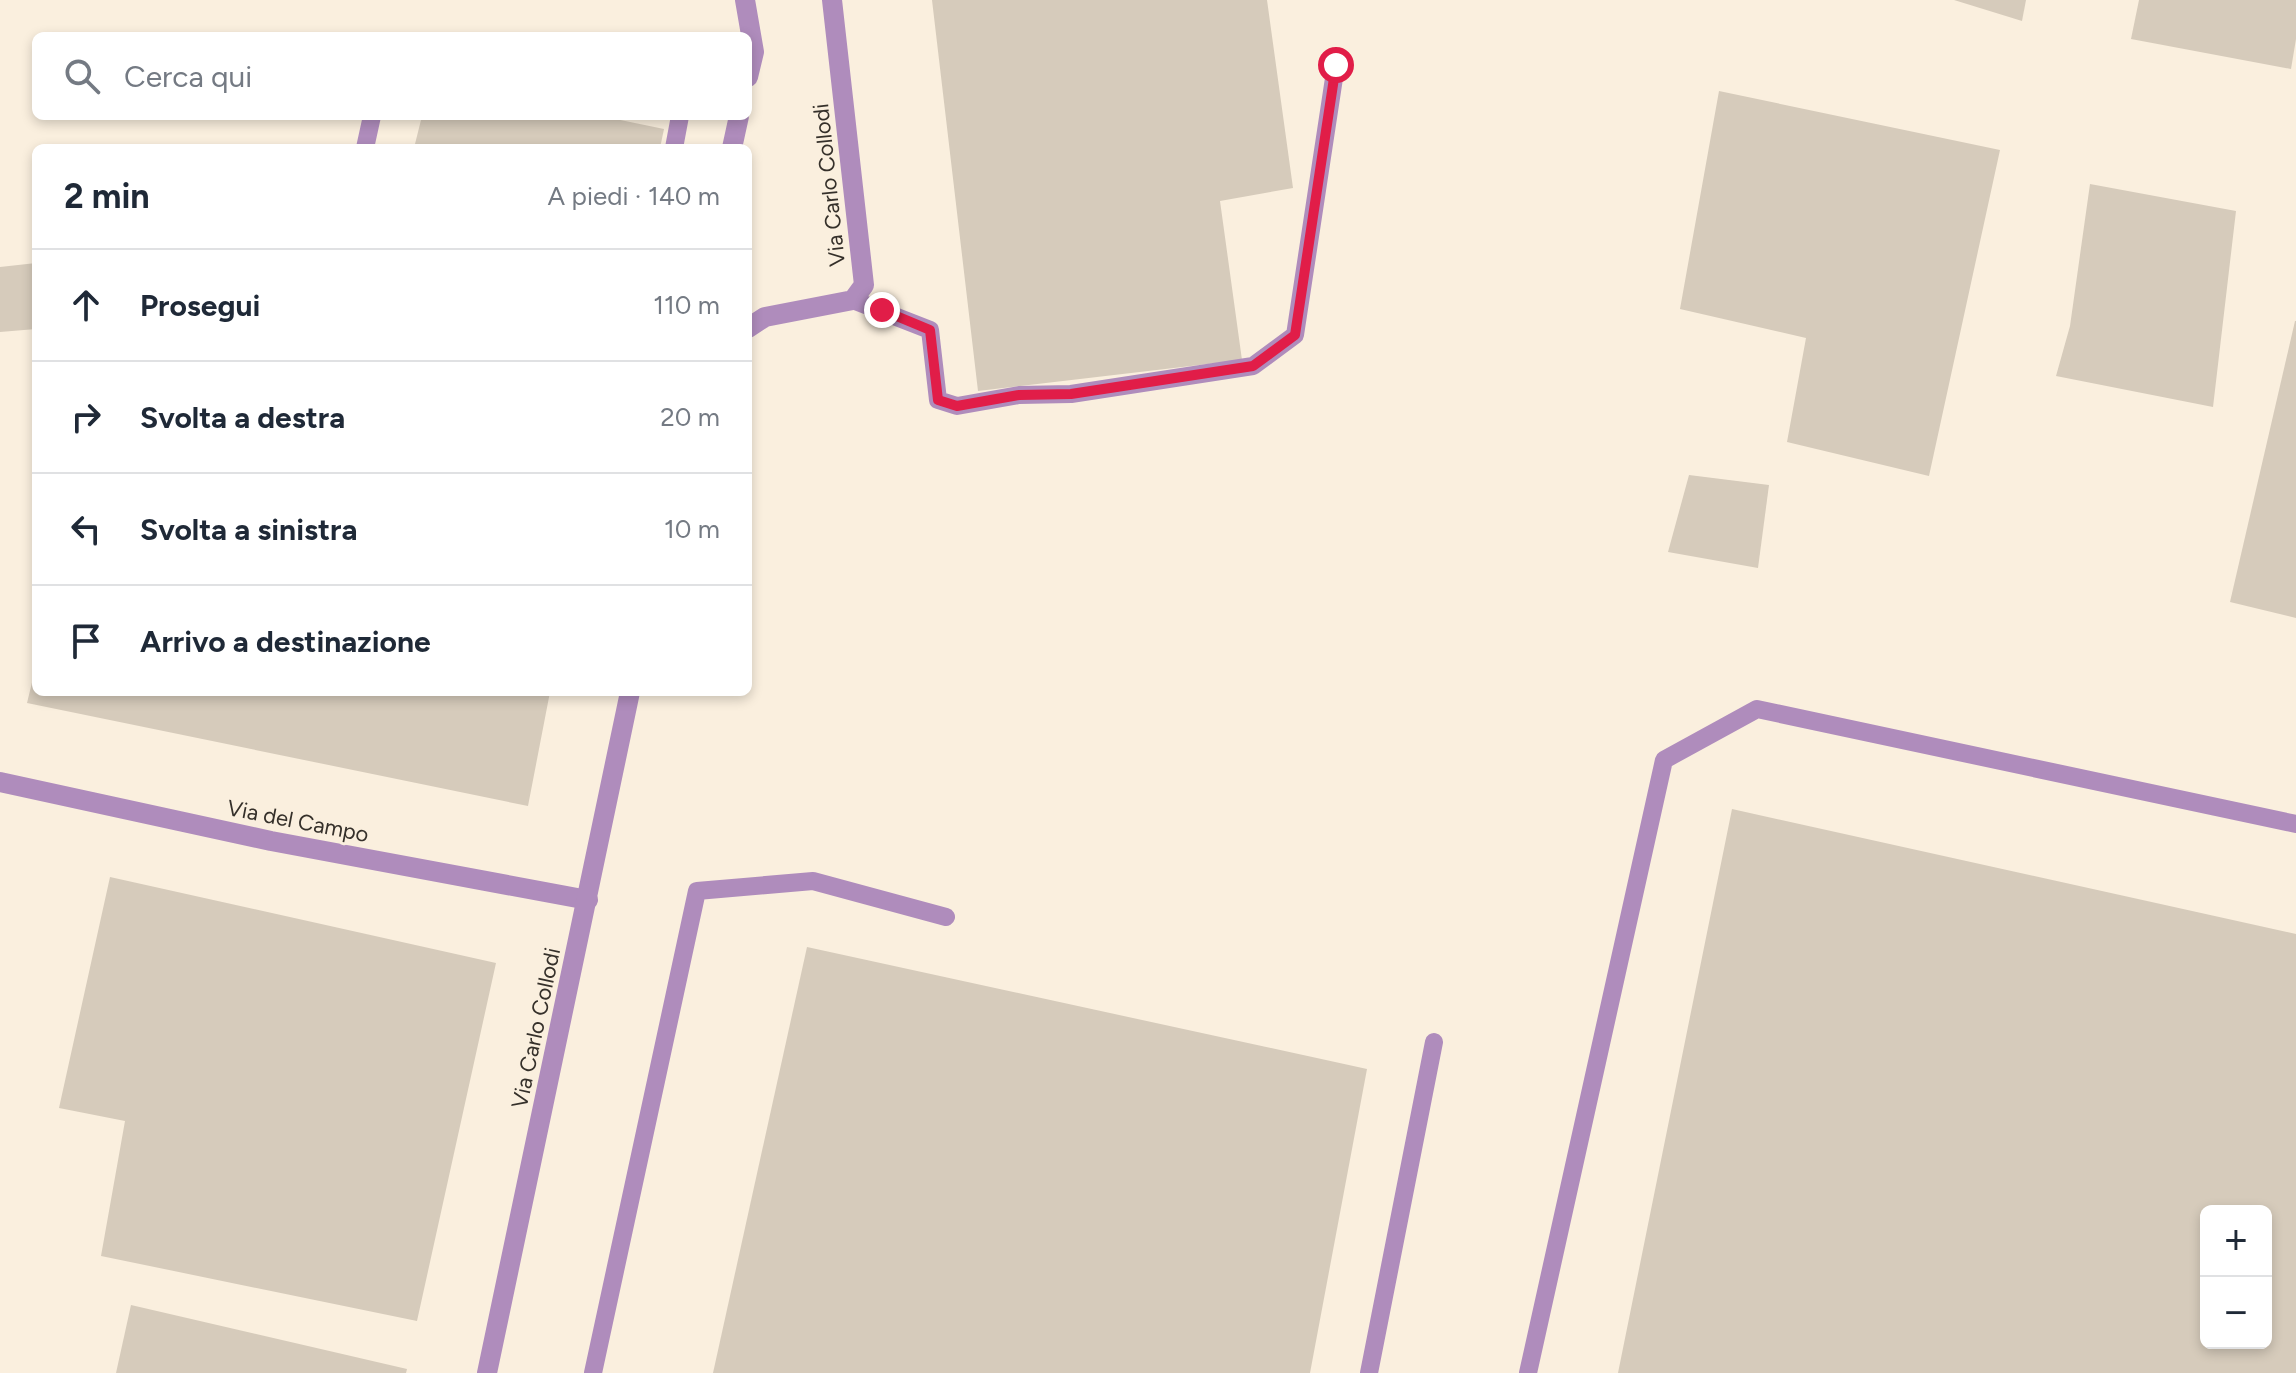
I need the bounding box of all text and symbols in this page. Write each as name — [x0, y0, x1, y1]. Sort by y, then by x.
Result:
search box — [32, 32, 752, 120]
route start — [1318, 47, 1354, 83]
icon: search — [60, 54, 104, 98]
text: Cerca qui — [124, 58, 252, 95]
street label: Via Carlo Collodi — [807, 102, 851, 268]
text: 2 min — [64, 176, 150, 217]
text: A piedi · 140 m — [548, 180, 720, 212]
icon: ahead — [64, 283, 108, 327]
text: Prosegui — [140, 287, 260, 324]
text: 110 m — [653, 289, 720, 321]
route end — [864, 292, 900, 328]
icon: right — [64, 395, 108, 439]
text: Svolta a destra — [140, 399, 345, 436]
text: 20 m — [660, 401, 720, 433]
icon: left — [64, 507, 108, 551]
text: Svolta a sinistra — [140, 511, 357, 548]
text: 10 m — [664, 513, 720, 545]
icon: arrive — [64, 619, 108, 663]
text: Arrivo a destinazione — [140, 623, 431, 660]
street label: Via del Campo — [225, 794, 371, 848]
street label: Via Carlo Collodi — [506, 945, 566, 1111]
map controls — [2200, 1205, 2272, 1349]
button: + — [2200, 1205, 2272, 1277]
button: − — [2200, 1277, 2272, 1349]

